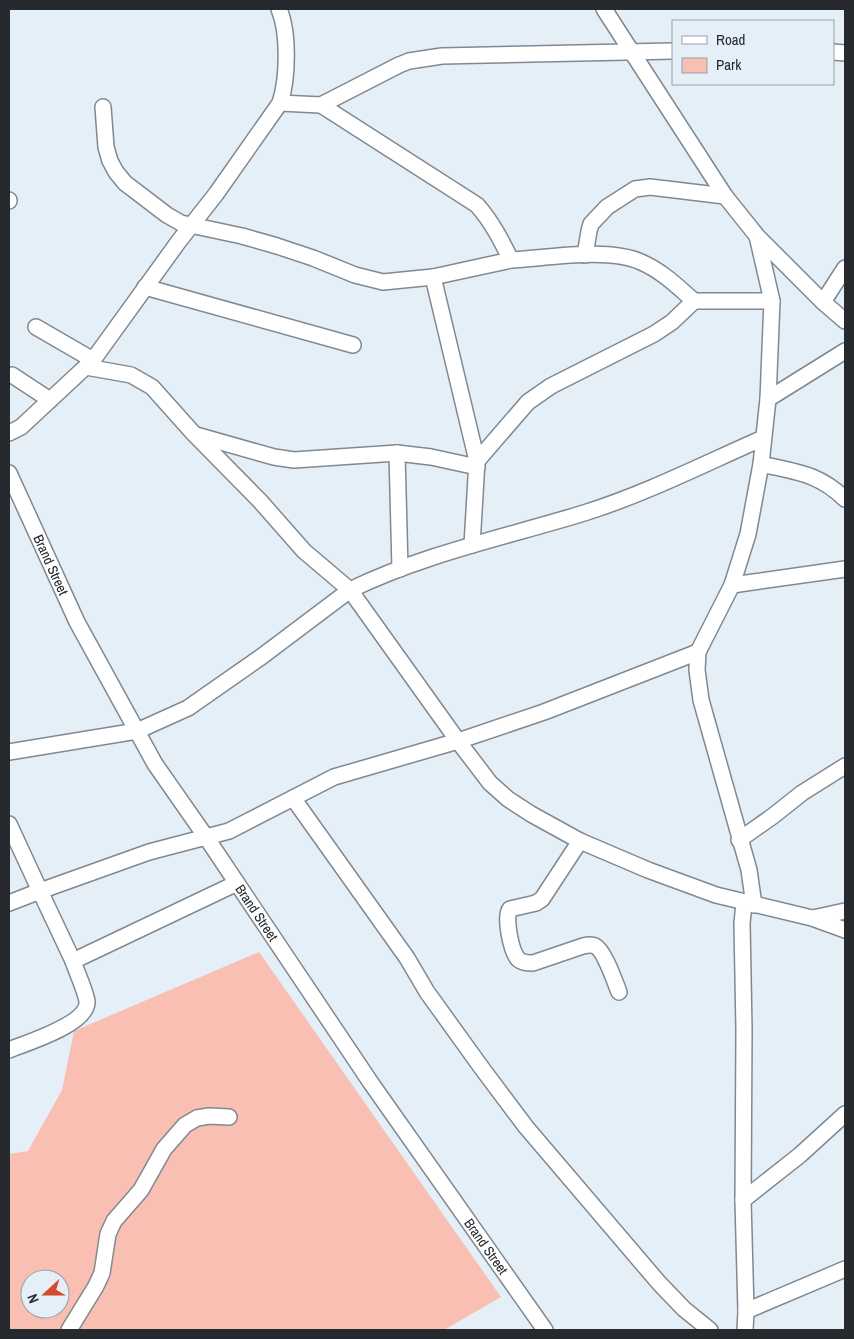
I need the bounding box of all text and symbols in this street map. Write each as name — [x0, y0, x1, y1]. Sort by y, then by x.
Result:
legend — [672, 20, 834, 85]
text: Road — [716, 29, 745, 50]
text: Park — [716, 54, 742, 75]
street label: Brand Street — [29, 532, 73, 598]
street label: Brand Street — [231, 881, 282, 945]
street label: Brand Street — [460, 1215, 512, 1278]
north arrow — [20, 1269, 70, 1319]
text: N — [23, 1292, 43, 1306]

